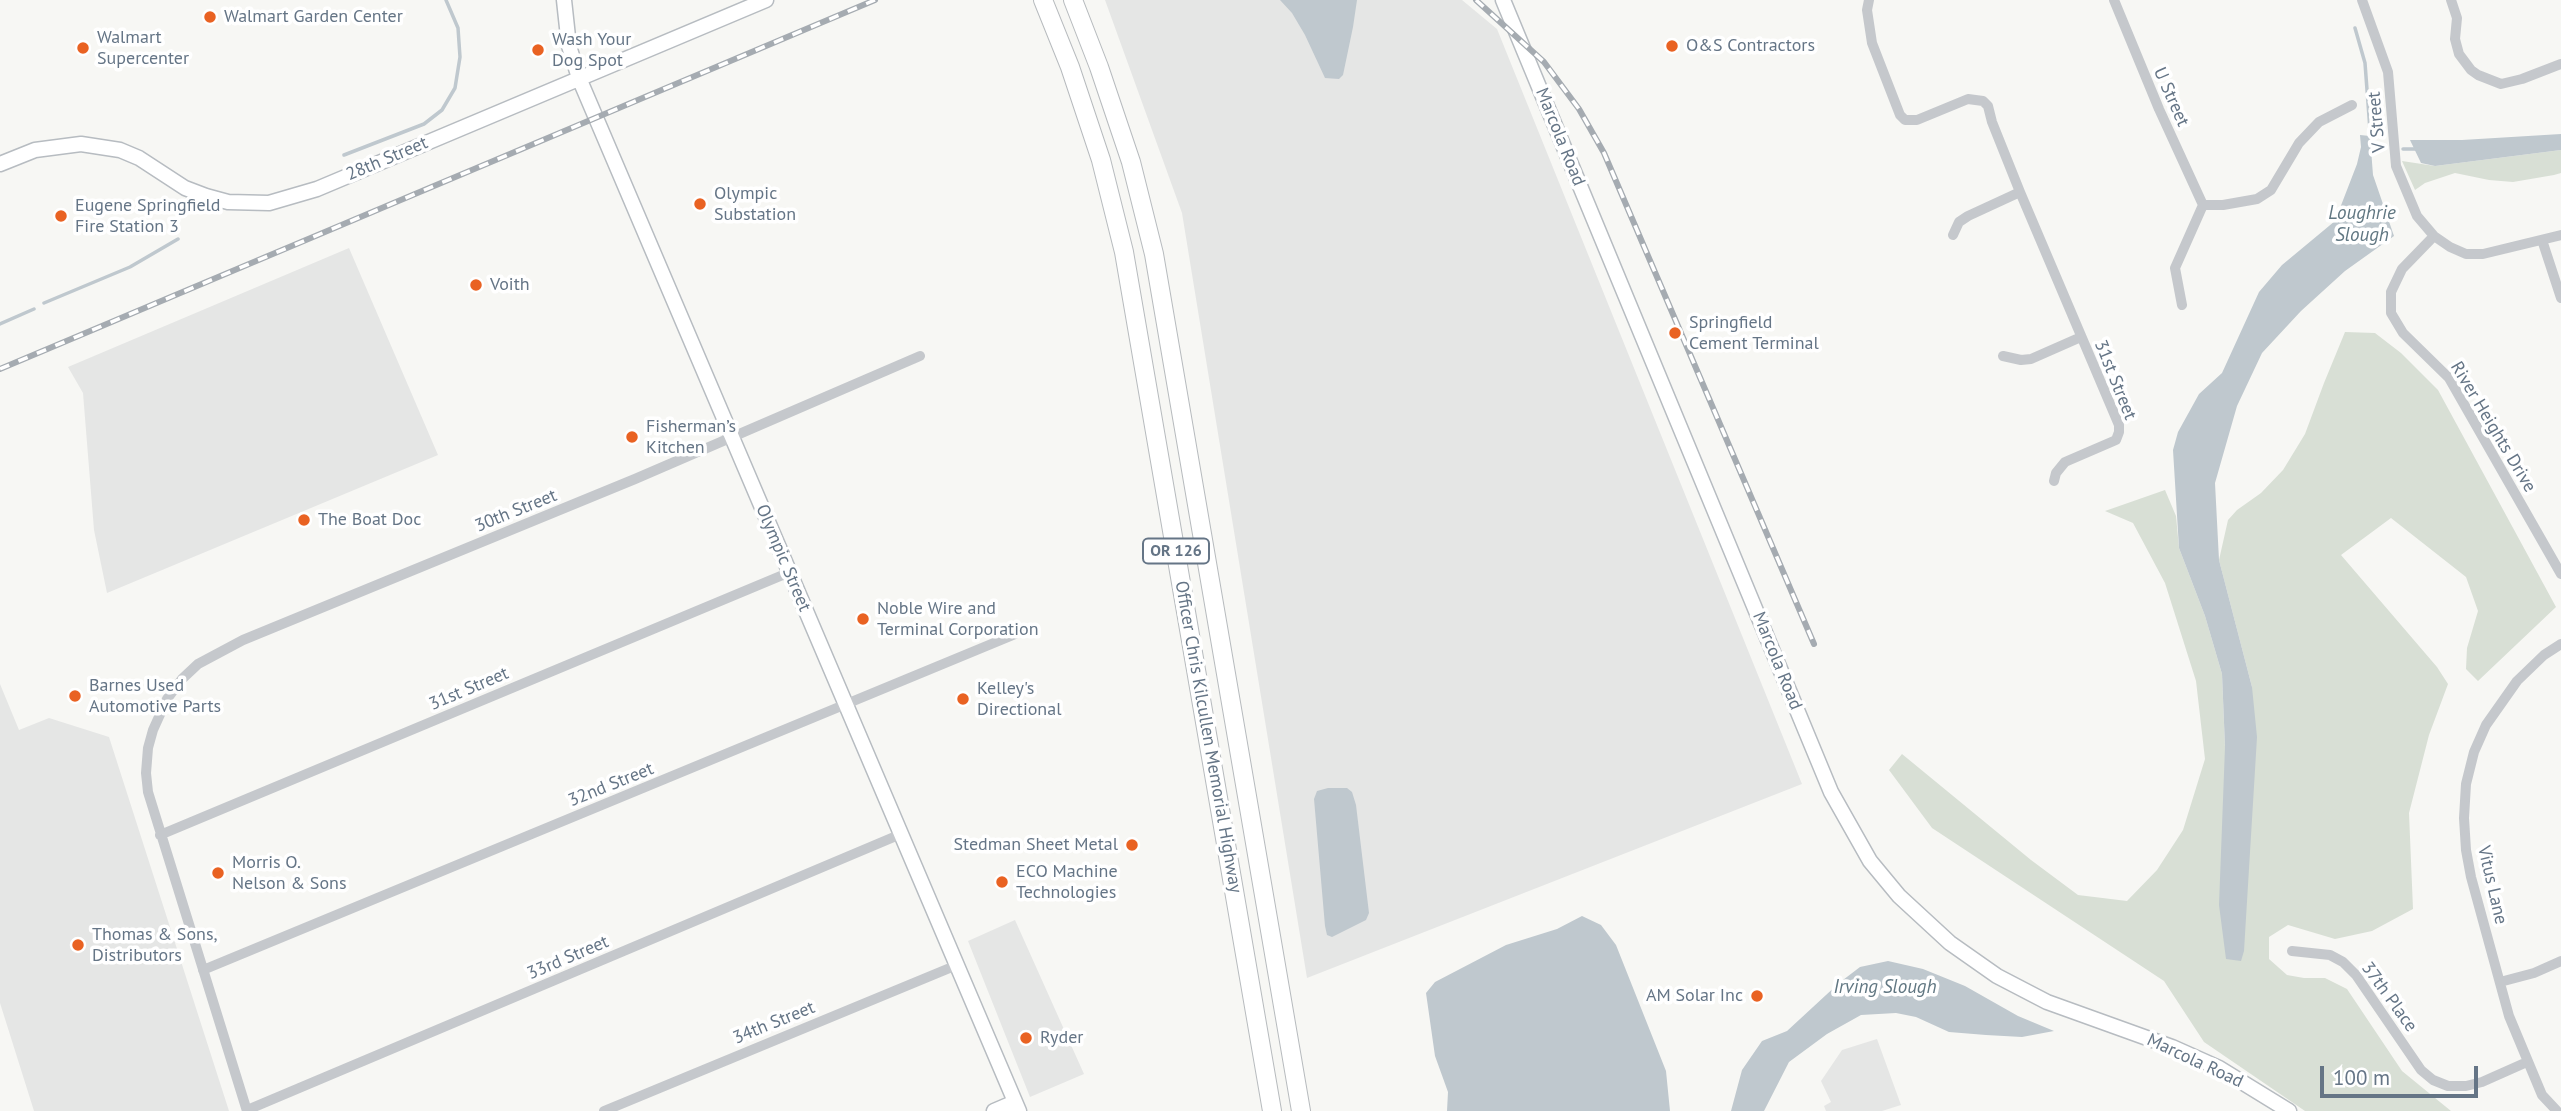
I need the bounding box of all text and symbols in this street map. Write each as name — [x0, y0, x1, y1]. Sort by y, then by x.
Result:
place label: Walmart Garden Center — [224, 6, 403, 28]
marker: Walmart Garden Center — [202, 9, 218, 25]
place label: Walmart Supercenter — [97, 27, 189, 70]
place label: Wash Your Dog Spot — [552, 29, 631, 72]
place label: O&S Contractors — [1686, 35, 1815, 57]
marker: O&S Contractors — [1664, 38, 1680, 54]
marker: Walmart Supercenter — [75, 40, 91, 56]
marker: Wash Your Dog Spot — [530, 42, 546, 58]
street label: U Street — [2148, 64, 2194, 130]
street label: Marcola Road — [1531, 85, 1589, 189]
street label: V Street — [2364, 91, 2390, 153]
street label: 28th Street — [343, 132, 431, 186]
place label: Olympic Substation — [714, 183, 796, 226]
place label: Eugene Springfield Fire Station 3 — [75, 195, 221, 238]
marker: Olympic Substation — [692, 196, 708, 212]
water label: Loughrie Slough — [2328, 203, 2396, 247]
marker: Eugene Springfield Fire Station 3 — [53, 208, 69, 224]
place label: Voith — [490, 274, 530, 296]
marker: Voith — [468, 277, 484, 293]
place label: Springfield Cement Terminal — [1689, 312, 1819, 354]
marker: Springfield Cement Terminal — [1667, 325, 1683, 341]
street label: 31st Street — [2089, 337, 2141, 423]
street label: River Heights Drive — [2446, 358, 2540, 496]
place label: Fisherman’s Kitchen — [646, 416, 736, 458]
marker: Fisherman’s Kitchen — [624, 429, 640, 445]
street label: 30th Street — [472, 485, 560, 537]
street label: Olympic Street — [751, 501, 815, 615]
place label: The Boat Doc — [318, 509, 421, 531]
marker: The Boat Doc — [296, 512, 312, 528]
road number: OR 126 — [1143, 538, 1209, 564]
street label: Officer Chris Kilcullen Memorial Highway — [1170, 579, 1246, 895]
place label: Noble Wire and Terminal Corporation — [877, 598, 1038, 640]
street label: Marcola Road — [1748, 609, 1806, 713]
marker: Noble Wire and Terminal Corporation — [855, 611, 871, 627]
street label: 31st Street — [426, 663, 512, 715]
place label: Barnes Used Automotive Parts — [89, 675, 221, 718]
place label: Kelley's Directional — [977, 678, 1061, 720]
marker: Barnes Used Automotive Parts — [67, 688, 83, 704]
marker: Kelley's Directional — [955, 691, 971, 707]
street label: 32nd Street — [565, 758, 657, 812]
place label: Stedman Sheet Metal — [953, 834, 1118, 856]
marker: Stedman Sheet Metal — [1124, 837, 1140, 853]
street label: Vitus Lane — [2472, 844, 2512, 926]
place label: Morris O. Nelson & Sons — [232, 852, 346, 894]
place label: ECO Machine Technologies — [1016, 861, 1118, 903]
marker: Morris O. Nelson & Sons — [210, 865, 226, 881]
marker: ECO Machine Technologies — [994, 874, 1010, 890]
place label: Thomas & Sons, Distributors — [92, 924, 218, 967]
street label: 33rd Street — [524, 931, 612, 985]
marker: Thomas & Sons, Distributors — [70, 937, 86, 953]
street label: 37th Place — [2356, 958, 2422, 1036]
water label: Irving Slough — [1833, 977, 1937, 999]
place label: AM Solar Inc — [1646, 985, 1743, 1007]
marker: AM Solar Inc — [1749, 988, 1765, 1004]
street label: 34th Street — [730, 997, 818, 1049]
place label: Ryder — [1040, 1027, 1083, 1049]
street label: Marcola Road — [2143, 1029, 2247, 1093]
marker: Ryder — [1018, 1030, 1034, 1046]
scale bar — [2323, 1052, 2480, 1096]
text: 100 m — [2333, 1064, 2390, 1091]

